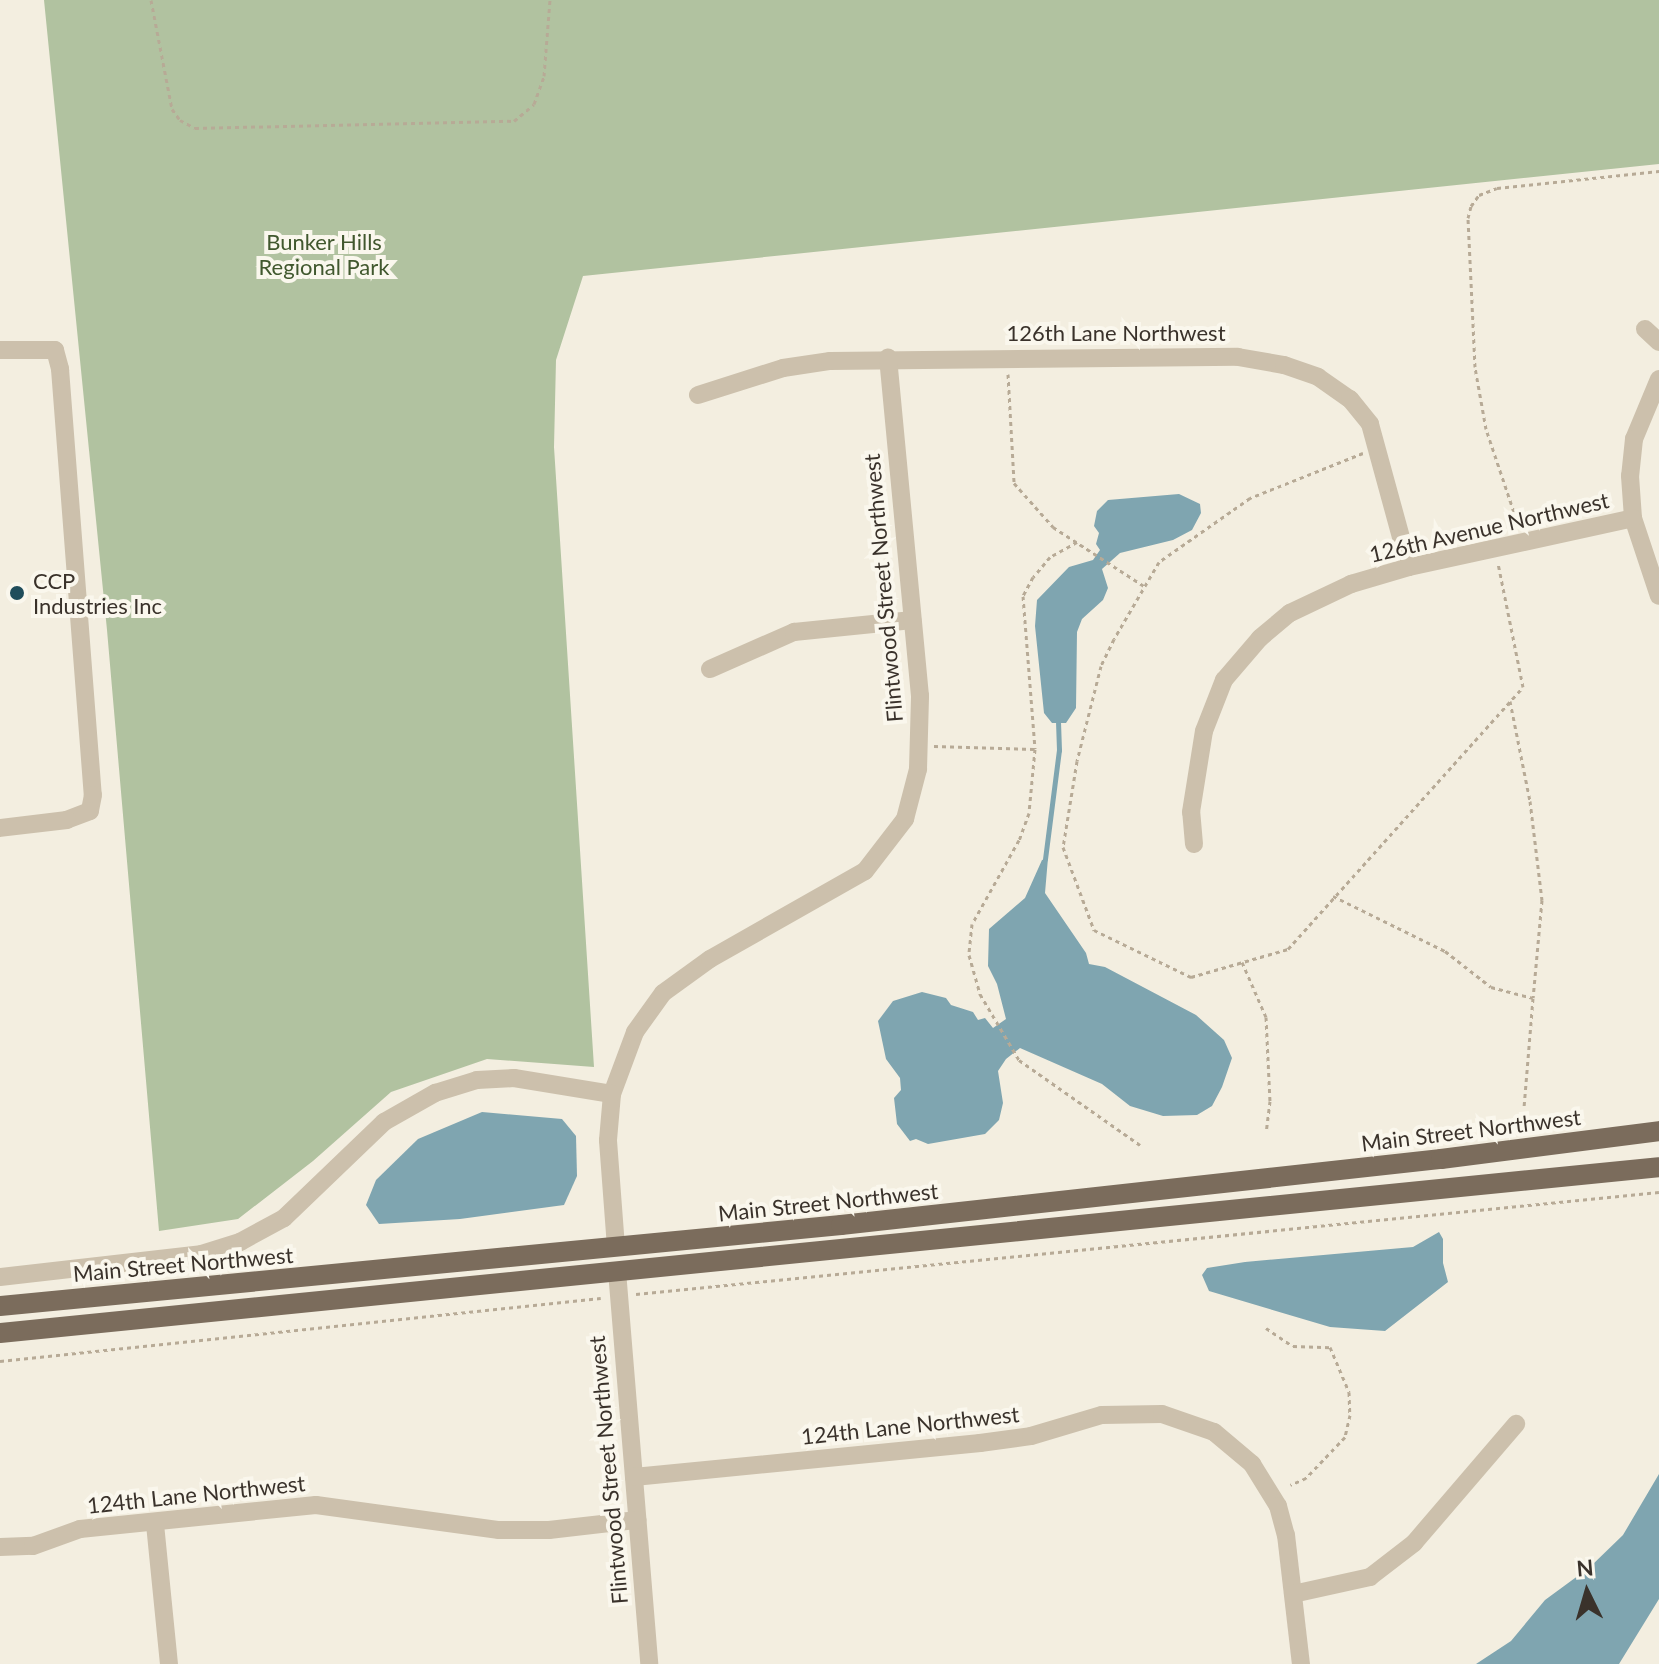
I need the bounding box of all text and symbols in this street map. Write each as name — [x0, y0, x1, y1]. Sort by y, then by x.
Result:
park label: Bunker Hills Regional Park — [259, 228, 389, 280]
street label: 126th Lane Northwest — [1006, 320, 1226, 346]
street label: Flintwood Street Northwest — [858, 453, 908, 723]
street label: 126th Avenue Northwest — [1366, 486, 1612, 568]
place label: CCP Industries Inc — [33, 567, 162, 618]
marker: CCP Industries Inc — [8, 584, 26, 602]
street label: Main Street Northwest — [1360, 1103, 1582, 1157]
street label: Main Street Northwest — [717, 1177, 939, 1227]
street label: Main Street Northwest — [72, 1241, 294, 1287]
street label: Flintwood Street Northwest — [583, 1335, 633, 1605]
street label: 124th Lane Northwest — [800, 1400, 1020, 1450]
street label: 124th Lane Northwest — [86, 1469, 306, 1519]
north arrow — [1547, 1552, 1627, 1632]
text: N — [1575, 1553, 1594, 1582]

